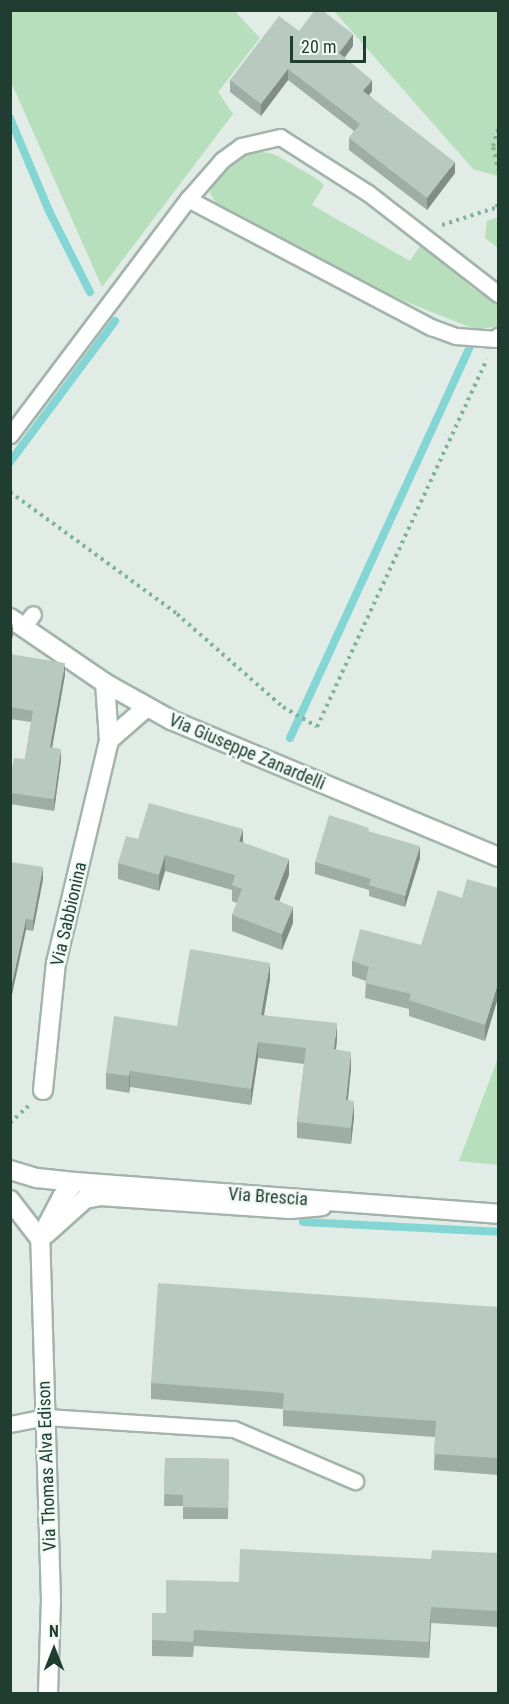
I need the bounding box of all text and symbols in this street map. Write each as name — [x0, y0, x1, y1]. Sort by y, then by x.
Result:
scale bar — [293, 24, 370, 62]
text: 20 m — [301, 36, 336, 57]
street label: Via Giuseppe Zanardelli — [166, 709, 328, 795]
street label: Via Sabbionina — [47, 860, 91, 968]
street label: Via Brescia — [227, 1183, 309, 1211]
street label: Via Thomas Alva Edison — [33, 1380, 61, 1552]
north arrow — [24, 1620, 84, 1680]
text: N — [49, 1622, 59, 1641]

